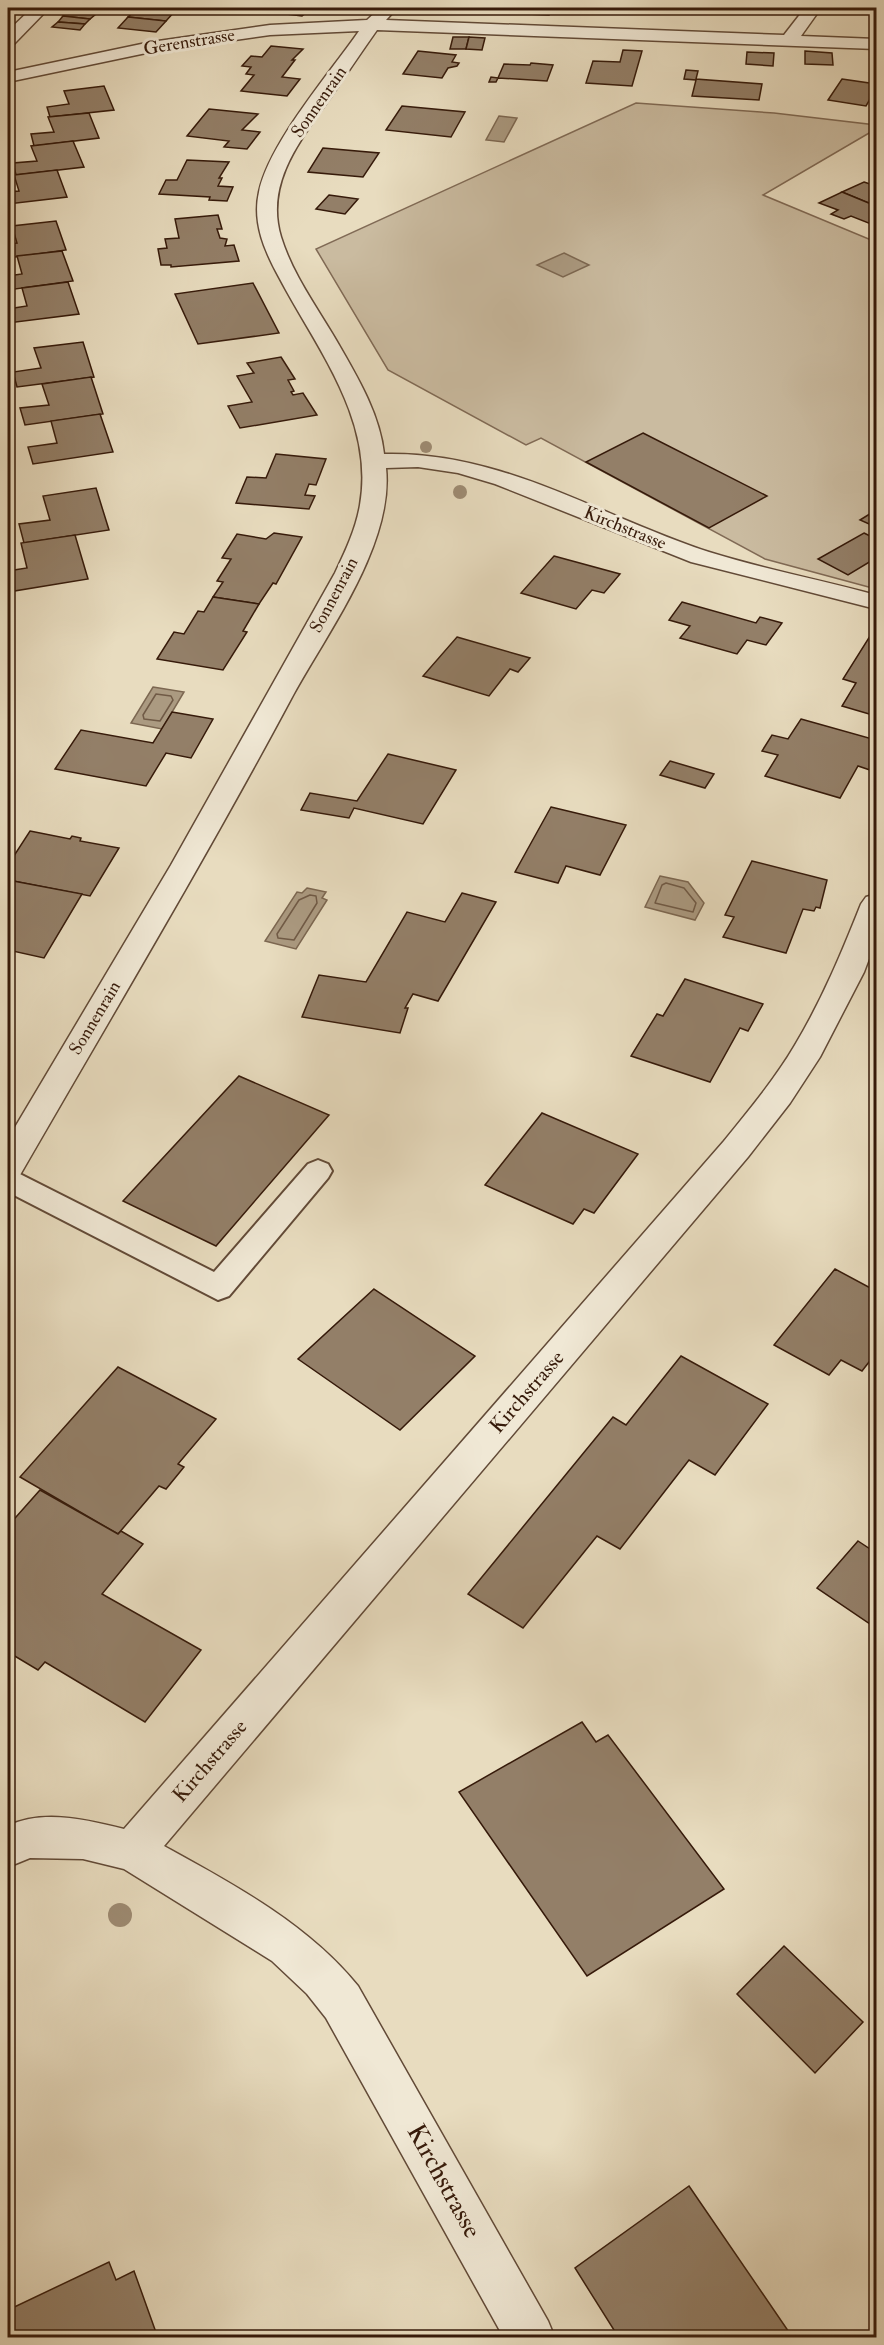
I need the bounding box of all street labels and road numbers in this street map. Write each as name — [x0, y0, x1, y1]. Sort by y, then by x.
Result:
street label: Gerenstrasse — [142, 23, 237, 61]
street label: Sonnenrain — [286, 62, 352, 142]
street label: Kirchstrasse — [581, 501, 670, 555]
street label: Sonnenrain — [305, 553, 363, 637]
street label: Sonnenrain — [64, 977, 126, 1059]
street label: Kirchstrasse — [484, 1345, 571, 1439]
street label: Kirchstrasse — [167, 1714, 254, 1808]
street label: Kirchstrasse — [400, 2118, 488, 2244]

